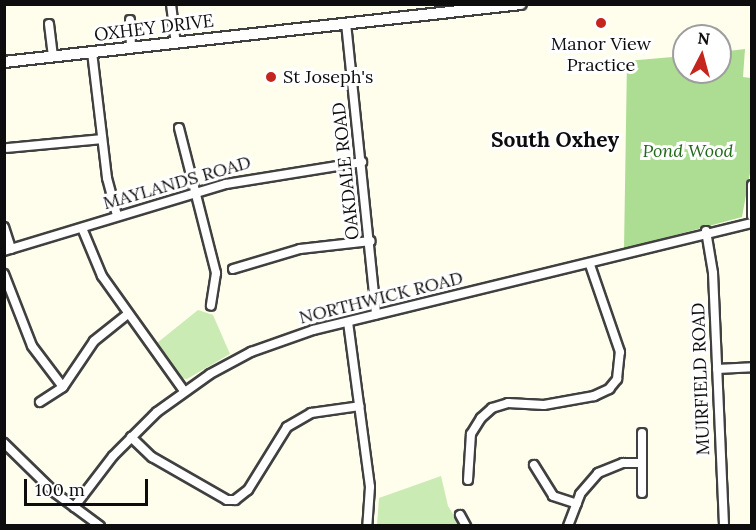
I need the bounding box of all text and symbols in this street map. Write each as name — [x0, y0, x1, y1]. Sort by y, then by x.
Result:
street label: OXHEY DRIVE — [93, 10, 215, 46]
marker: Manor View Practice — [592, 14, 610, 32]
north arrow — [672, 24, 732, 84]
text: N — [696, 27, 711, 49]
place label: Manor View Practice — [551, 34, 651, 76]
place label: St Joseph's — [283, 66, 373, 88]
marker: St Joseph's — [264, 70, 278, 84]
street label: OAKDALE ROAD — [328, 101, 364, 241]
district label: South Oxhey — [491, 127, 619, 153]
park label: Pond Wood — [642, 140, 734, 162]
street label: MAYLANDS ROAD — [101, 152, 253, 214]
street label: NORTHWICK ROAD — [297, 267, 465, 329]
street label: MUIRFIELD ROAD — [688, 302, 714, 456]
scale bar — [27, 467, 152, 505]
text: 100 m — [35, 478, 85, 501]

